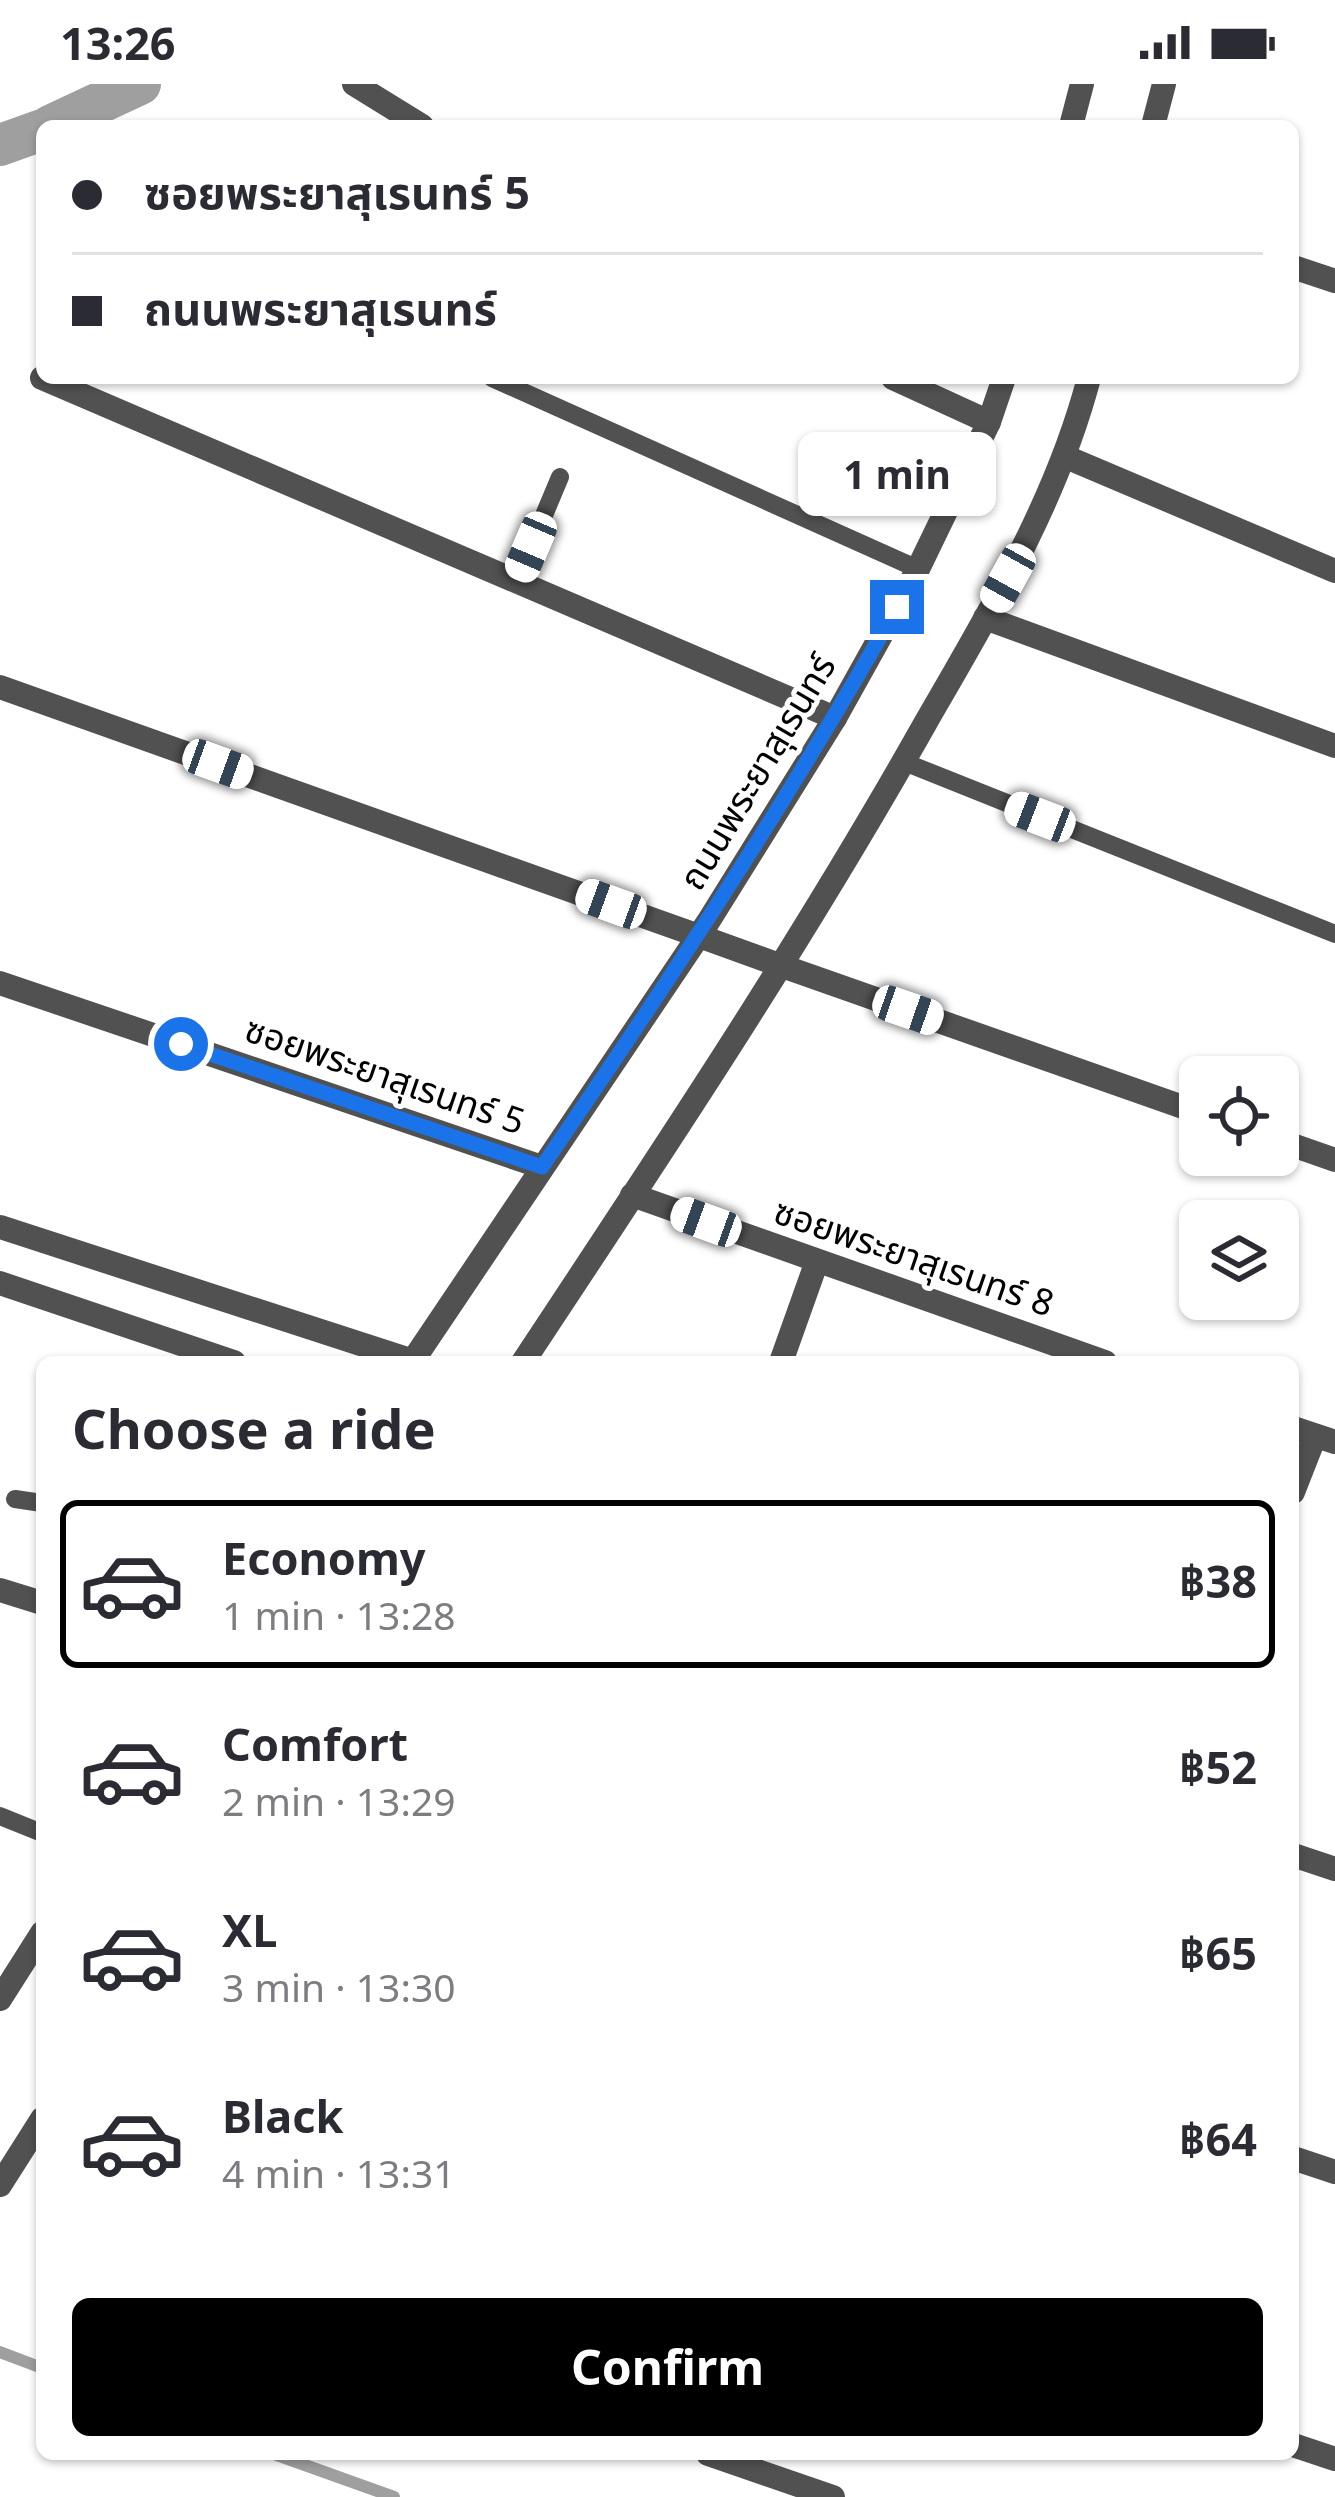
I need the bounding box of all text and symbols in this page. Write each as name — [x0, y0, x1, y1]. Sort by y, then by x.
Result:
text: 13:26 — [60, 12, 176, 73]
text: ซอยพระยาสุเรนทร์ 5 — [144, 161, 530, 222]
text: ถนนพระยาสุเรนทร์ — [144, 277, 497, 338]
callout: 1 min — [798, 433, 996, 517]
text: 1 min — [843, 447, 951, 500]
car — [500, 507, 562, 587]
car — [975, 538, 1041, 618]
route end — [870, 580, 924, 634]
street label: ถนนพระยาสุเรนทร์ — [667, 643, 847, 899]
car — [178, 735, 258, 793]
car — [1000, 787, 1080, 847]
car — [571, 875, 651, 933]
car — [868, 981, 948, 1039]
street label: ซอยพระยาสุเรนทร์ 5 — [239, 1004, 532, 1145]
route start — [154, 1017, 208, 1071]
map controls — [1179, 1056, 1299, 1320]
button: locate — [1179, 1056, 1299, 1176]
street label: ซอยพระยาสุเรนทร์ 8 — [768, 1186, 1061, 1327]
car — [666, 1193, 746, 1251]
button: layers — [1179, 1200, 1299, 1320]
text: Choose a ride — [72, 1391, 436, 1465]
text: Economy — [222, 1527, 426, 1588]
icon: car — [78, 1530, 186, 1638]
text: ฿38 — [1179, 1550, 1257, 1611]
text: 1 min · 13:28 — [222, 1588, 456, 1641]
text: Comfort — [222, 1713, 408, 1774]
icon: car — [78, 1716, 186, 1824]
text: ฿52 — [1179, 1736, 1257, 1797]
text: 2 min · 13:29 — [222, 1774, 456, 1827]
text: XL — [222, 1899, 277, 1960]
icon: car — [78, 1902, 186, 2010]
text: ฿65 — [1179, 1922, 1257, 1983]
text: 3 min · 13:30 — [222, 1960, 456, 2013]
text: Black — [222, 2085, 343, 2146]
icon: car — [78, 2088, 186, 2196]
text: ฿64 — [1179, 2108, 1257, 2169]
text: 4 min · 13:31 — [222, 2146, 456, 2199]
button: Confirm — [72, 2298, 1263, 2436]

